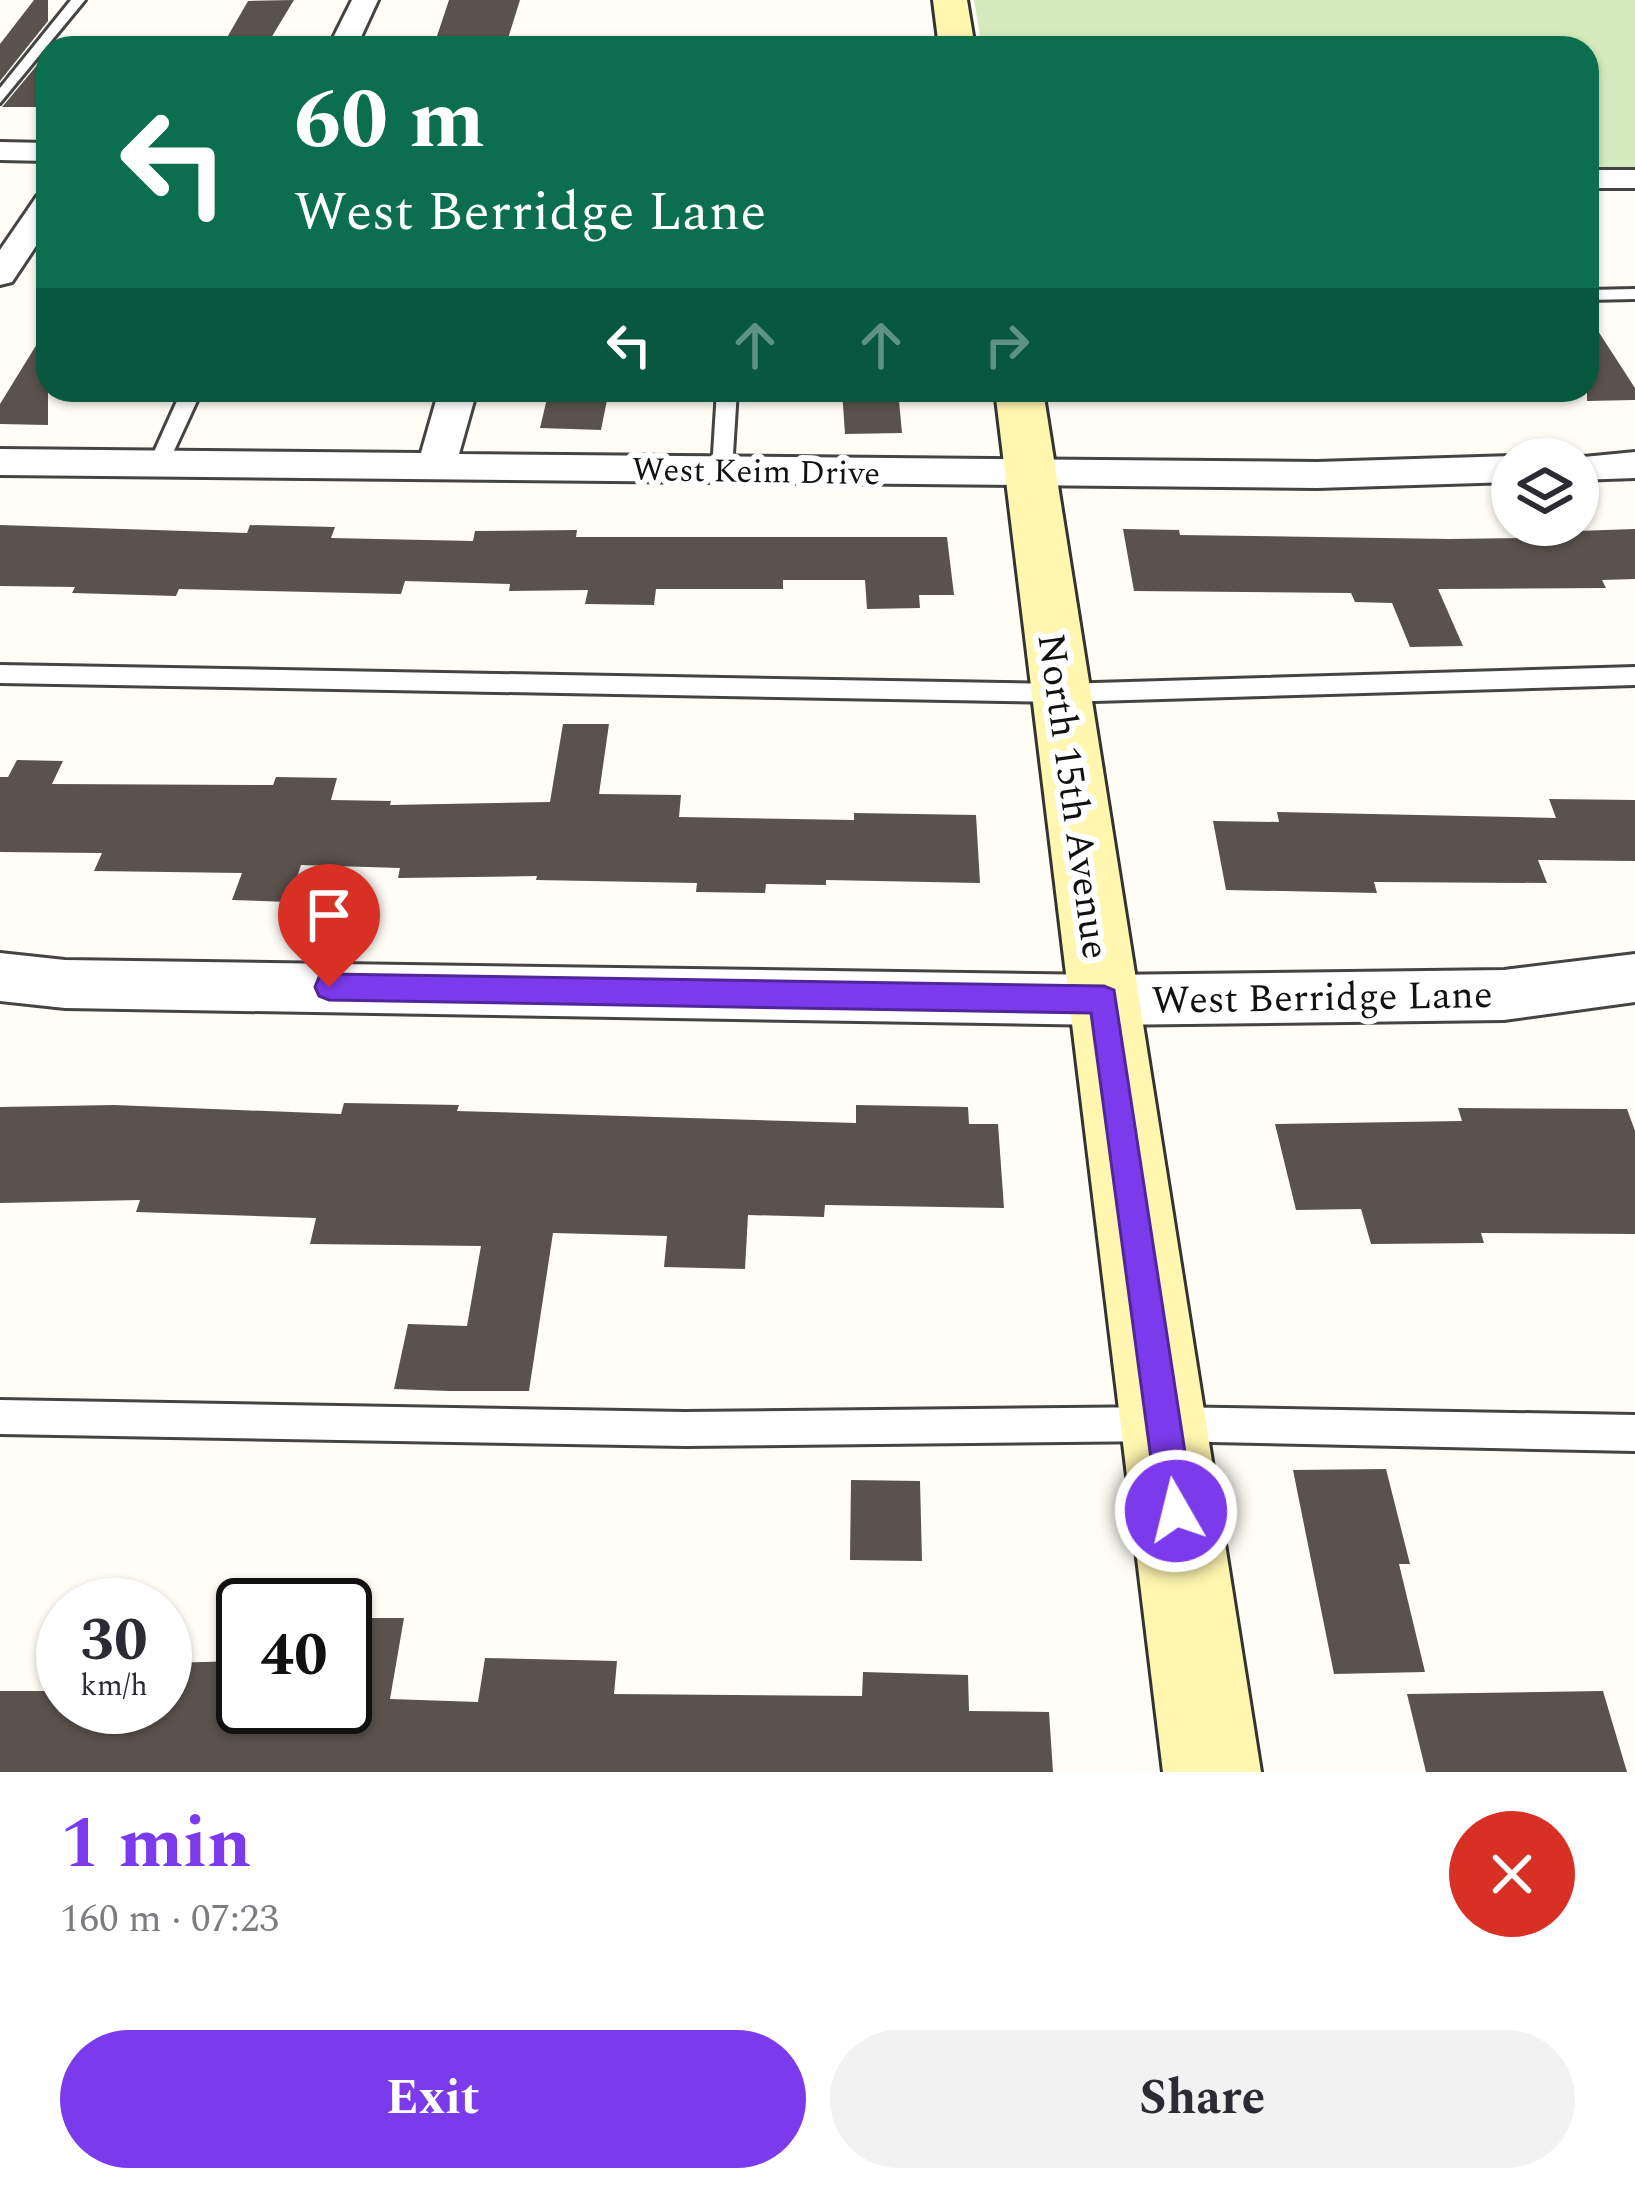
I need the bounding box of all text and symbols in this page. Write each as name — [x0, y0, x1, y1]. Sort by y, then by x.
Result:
text: 60 m — [294, 57, 485, 185]
icon: left — [96, 84, 252, 240]
text: West Berridge Lane — [294, 172, 766, 254]
icon: left — [596, 312, 662, 378]
icon: ahead — [722, 312, 788, 378]
icon: ahead — [848, 312, 914, 378]
icon: right — [974, 312, 1040, 378]
map controls — [1491, 438, 1599, 546]
button: layers — [1491, 438, 1599, 546]
street label: West Keim Drive — [631, 445, 881, 499]
street label: North 15th Avenue — [1020, 630, 1125, 963]
pin — [278, 864, 380, 987]
icon: arrive — [296, 882, 362, 948]
street label: West Berridge Lane — [1151, 966, 1493, 1031]
position arrow — [1113, 1448, 1239, 1574]
speed limit sign: 40 — [216, 1578, 372, 1734]
text: 30 — [80, 1595, 148, 1687]
text: km/h — [80, 1663, 148, 1709]
text: 1 min — [60, 1790, 252, 1899]
button: close — [1449, 1811, 1575, 1937]
text: 160 m · 07:23 — [60, 1890, 279, 1949]
button: Exit — [60, 2030, 806, 2168]
button: Share — [830, 2030, 1575, 2168]

